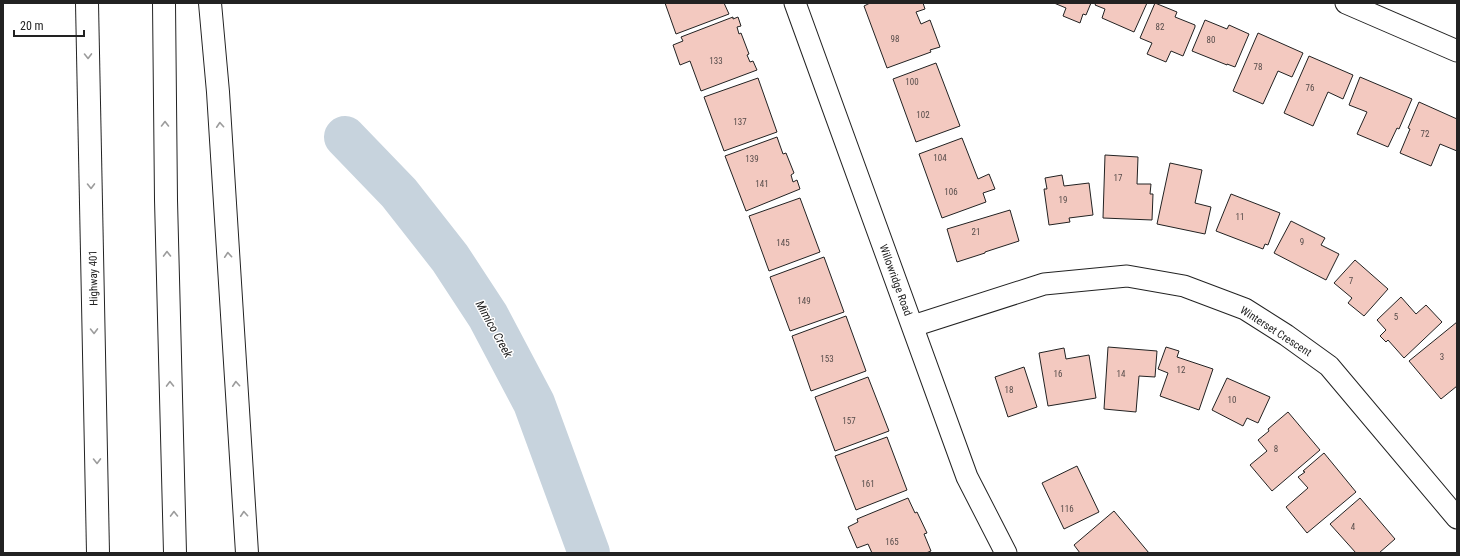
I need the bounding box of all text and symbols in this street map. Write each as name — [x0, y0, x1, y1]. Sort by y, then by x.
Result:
scale bar — [14, 12, 84, 38]
text: 20 m — [20, 19, 44, 33]
house number: 82 — [1156, 22, 1165, 32]
house number: 98 — [891, 34, 899, 44]
house number: 80 — [1207, 35, 1215, 45]
one-way arrow — [84, 53, 92, 59]
house number: 133 — [709, 56, 723, 66]
house number: 78 — [1254, 62, 1262, 72]
house number: 100 — [905, 77, 919, 87]
house number: 76 — [1306, 83, 1314, 93]
house number: 102 — [916, 110, 930, 120]
house number: 137 — [733, 117, 747, 127]
one-way arrow — [161, 121, 169, 127]
one-way arrow — [216, 122, 224, 128]
house number: 72 — [1421, 129, 1430, 139]
house number: 104 — [933, 153, 947, 163]
house number: 139 — [745, 154, 759, 164]
house number: 17 — [1114, 173, 1123, 183]
house number: 141 — [755, 179, 769, 189]
one-way arrow — [87, 183, 95, 189]
house number: 106 — [944, 187, 958, 197]
house number: 19 — [1059, 195, 1067, 205]
house number: 11 — [1236, 212, 1244, 222]
house number: 21 — [972, 227, 980, 237]
house number: 9 — [1300, 237, 1304, 247]
house number: 145 — [776, 238, 790, 248]
street label: Willowridge Road — [877, 243, 914, 318]
street label: Highway 401 — [87, 250, 100, 306]
one-way arrow — [163, 251, 171, 257]
one-way arrow — [224, 252, 233, 258]
house number: 7 — [1349, 276, 1354, 286]
house number: 149 — [797, 296, 811, 306]
water label: Mimico Creek — [473, 298, 516, 361]
street label: Winterset Crescent — [1238, 304, 1314, 359]
house number: 5 — [1394, 312, 1399, 322]
one-way arrow — [90, 328, 98, 334]
house number: 3 — [1440, 352, 1444, 362]
house number: 153 — [820, 354, 834, 364]
house number: 12 — [1177, 365, 1186, 375]
house number: 16 — [1054, 369, 1062, 379]
house number: 14 — [1117, 369, 1126, 379]
one-way arrow — [166, 381, 174, 387]
one-way arrow — [232, 381, 241, 387]
house number: 18 — [1005, 385, 1013, 395]
house number: 10 — [1228, 395, 1236, 405]
house number: 157 — [842, 416, 856, 426]
house number: 8 — [1274, 444, 1278, 454]
one-way arrow — [92, 458, 101, 464]
house number: 161 — [861, 479, 875, 489]
house number: 116 — [1060, 504, 1074, 514]
one-way arrow — [169, 511, 178, 517]
one-way arrow — [240, 511, 249, 517]
house number: 4 — [1351, 522, 1356, 532]
house number: 165 — [885, 537, 899, 547]

